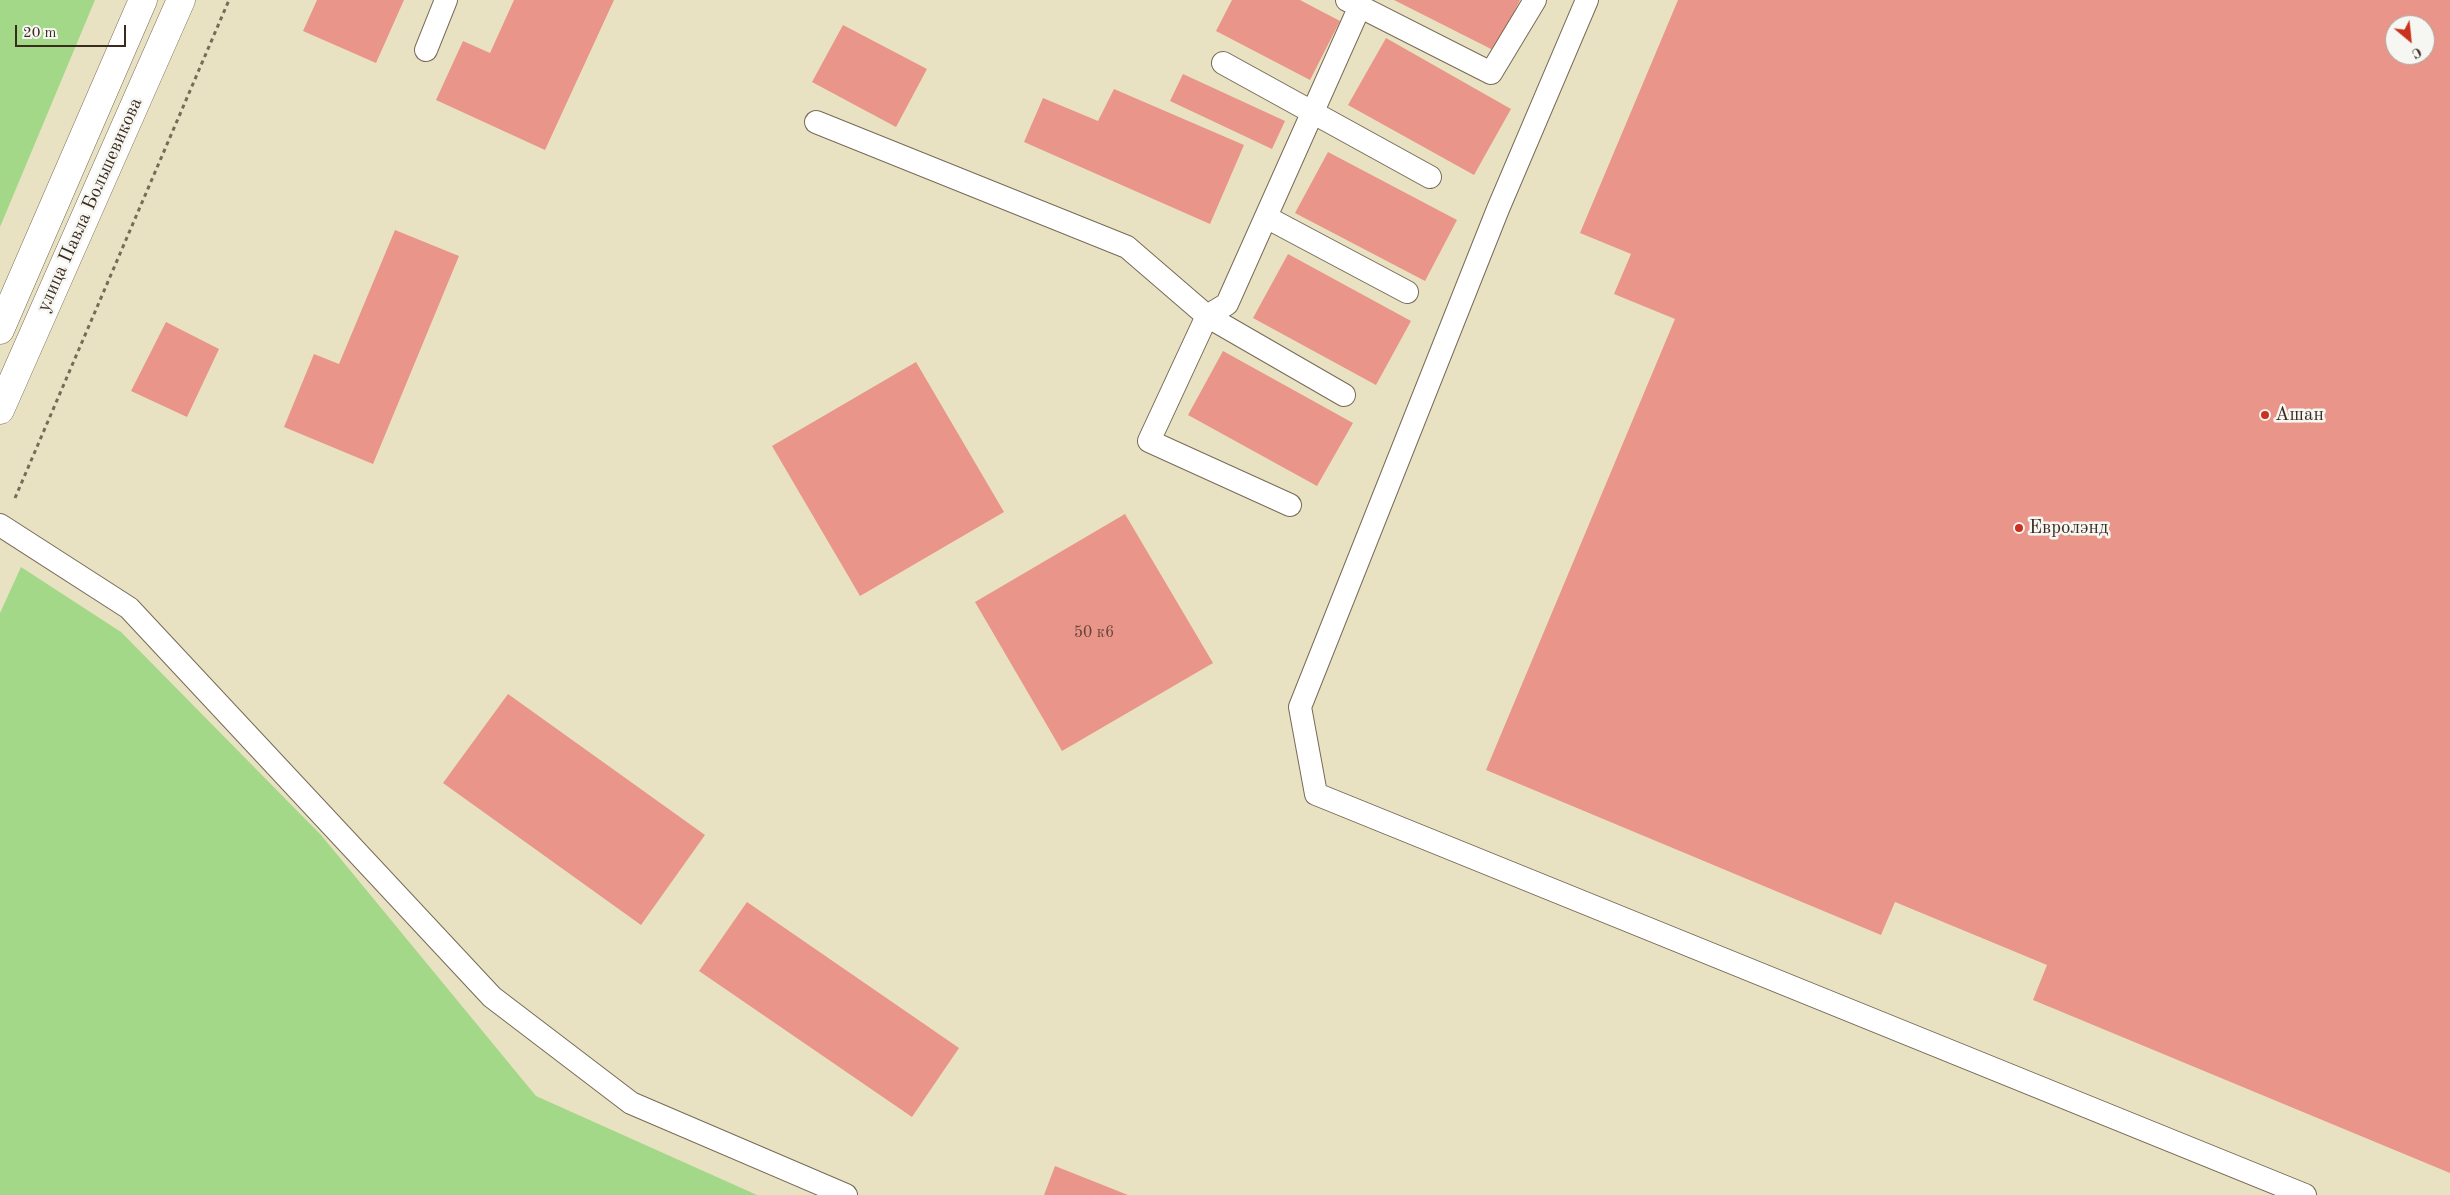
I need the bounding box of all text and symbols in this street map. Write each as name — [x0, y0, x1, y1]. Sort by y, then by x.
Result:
scale bar — [18, 15, 129, 47]
north arrow — [2385, 15, 2435, 65]
text: 20 m — [23, 26, 57, 41]
text: С — [2409, 44, 2424, 61]
street label: улица Павла Большевикова — [32, 94, 148, 316]
place label: Ашан — [2275, 404, 2324, 426]
marker: Ашан — [2259, 409, 2271, 421]
place label: Евролэнд — [2029, 517, 2108, 539]
marker: Евролэнд — [2013, 522, 2025, 534]
house number: 50 к6 — [1074, 623, 1114, 643]

